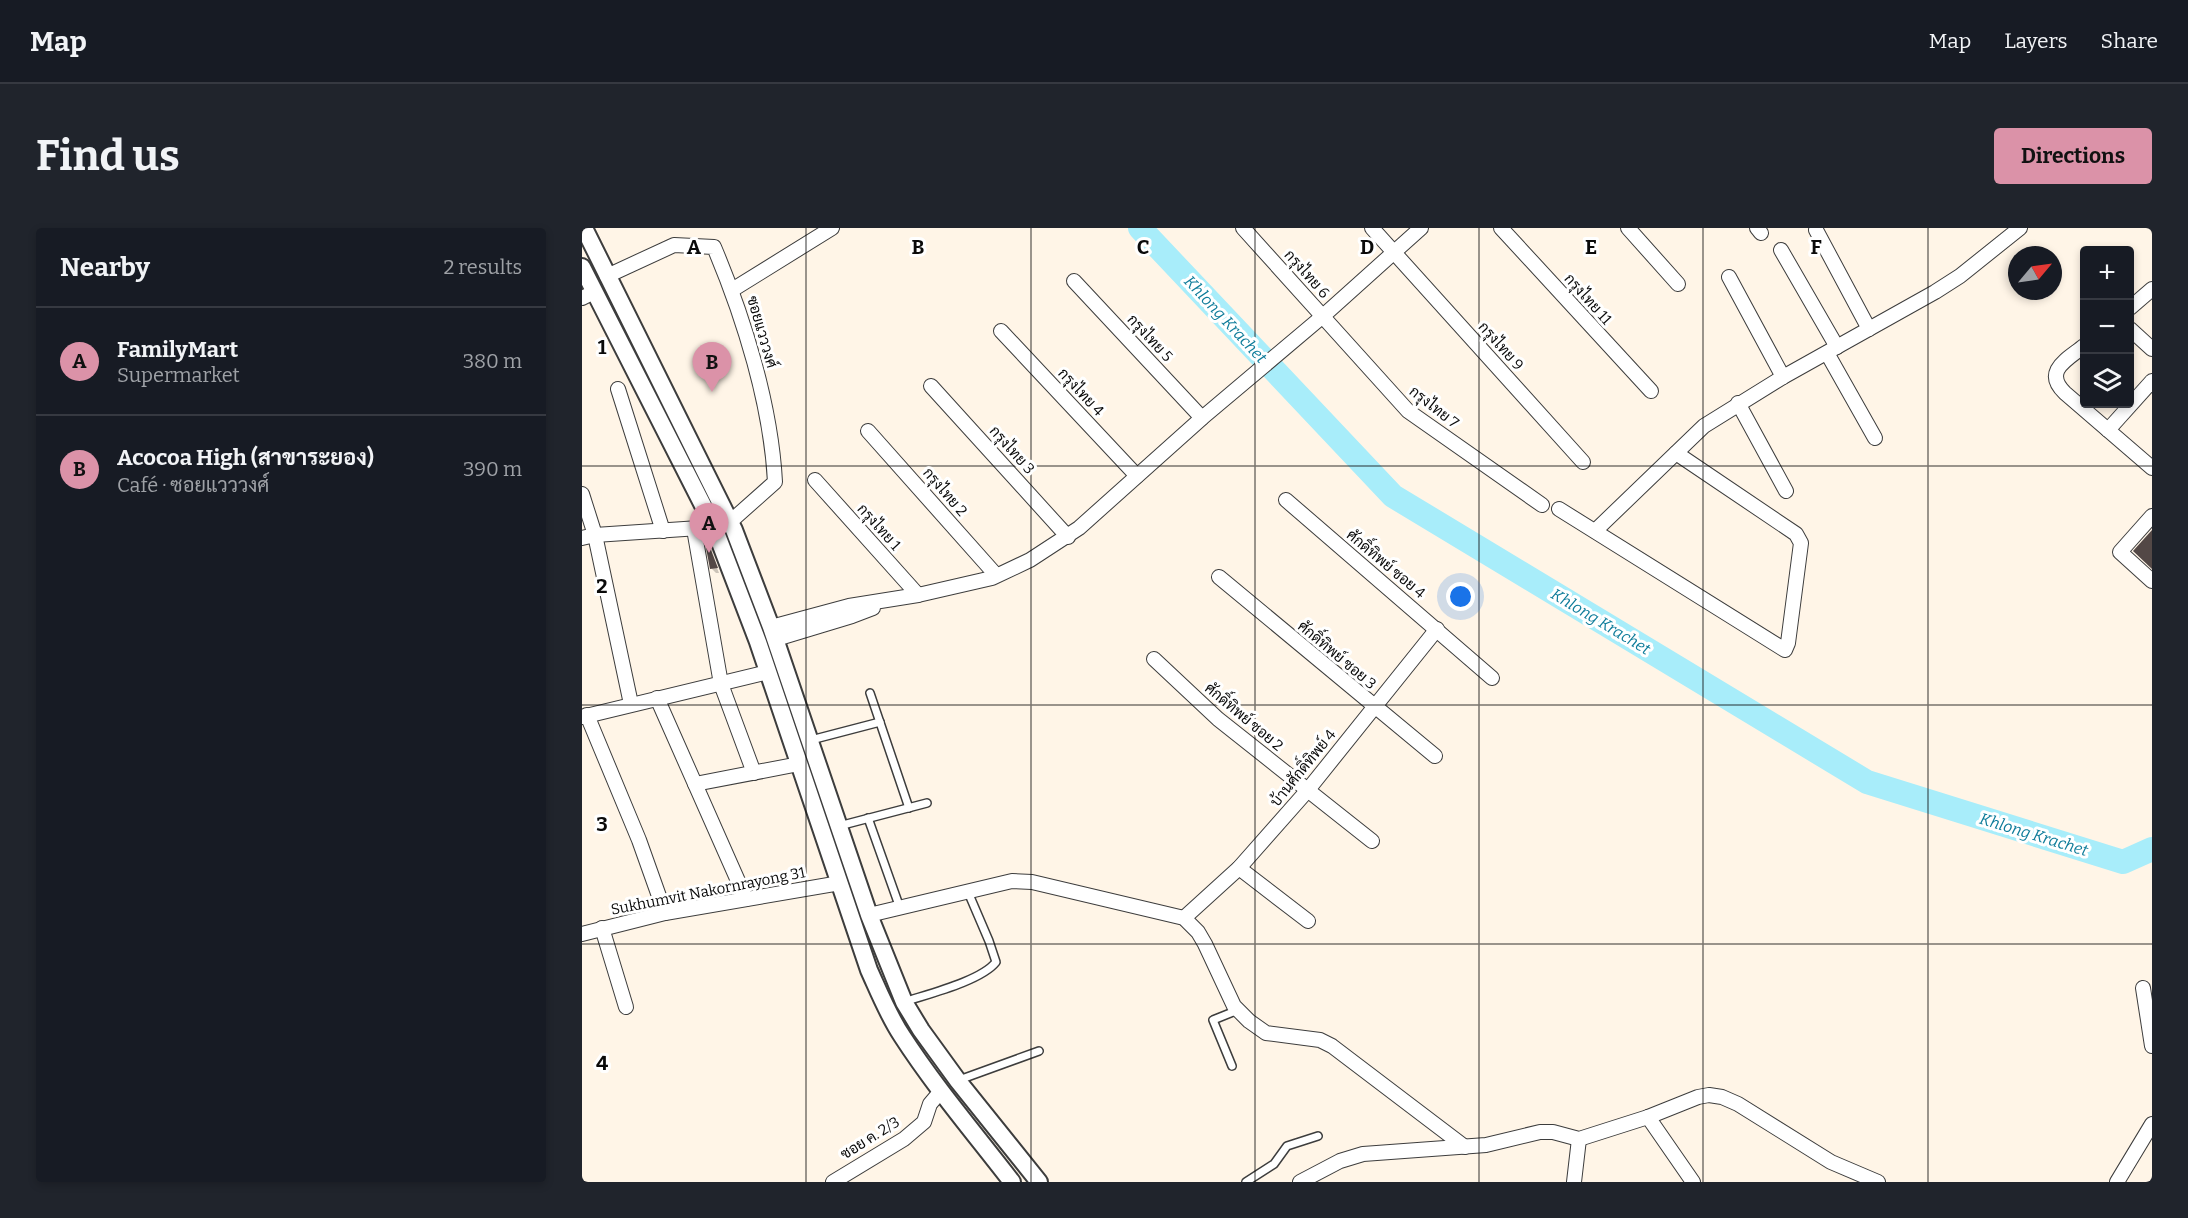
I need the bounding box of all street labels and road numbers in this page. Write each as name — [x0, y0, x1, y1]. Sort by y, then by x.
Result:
street label: กรุงไทย 6 — [1279, 245, 1334, 303]
street label: กรุงไทย 11 — [1559, 269, 1616, 329]
street label: ซอยแวววงศ์ — [743, 294, 782, 370]
street label: กรุงไทย 5 — [1122, 310, 1177, 367]
street label: กรุงไทย 9 — [1473, 317, 1528, 375]
street label: กรุงไทย 4 — [1053, 364, 1109, 421]
street label: กรุงไทย 7 — [1405, 381, 1463, 434]
street label: กรุงไทย 3 — [984, 422, 1039, 479]
street label: กรุงไทย 2 — [918, 463, 972, 521]
street label: กรุงไทย 1 — [852, 499, 905, 555]
street label: ศักดิ์ทิพย์ ซอย 4 — [1343, 521, 1433, 602]
street label: ศักดิ์ทิพย์ ซอย 3 — [1294, 612, 1384, 693]
street label: ศักดิ์ทิพย์ ซอย 2 — [1201, 674, 1291, 755]
street label: บ้านศักดิ์ทิพย์ 4 — [1262, 722, 1340, 810]
street label: Sukhumvit Nakornrayong 31 — [609, 863, 807, 919]
street label: ซอย ค. 2/3 — [837, 1113, 903, 1163]

